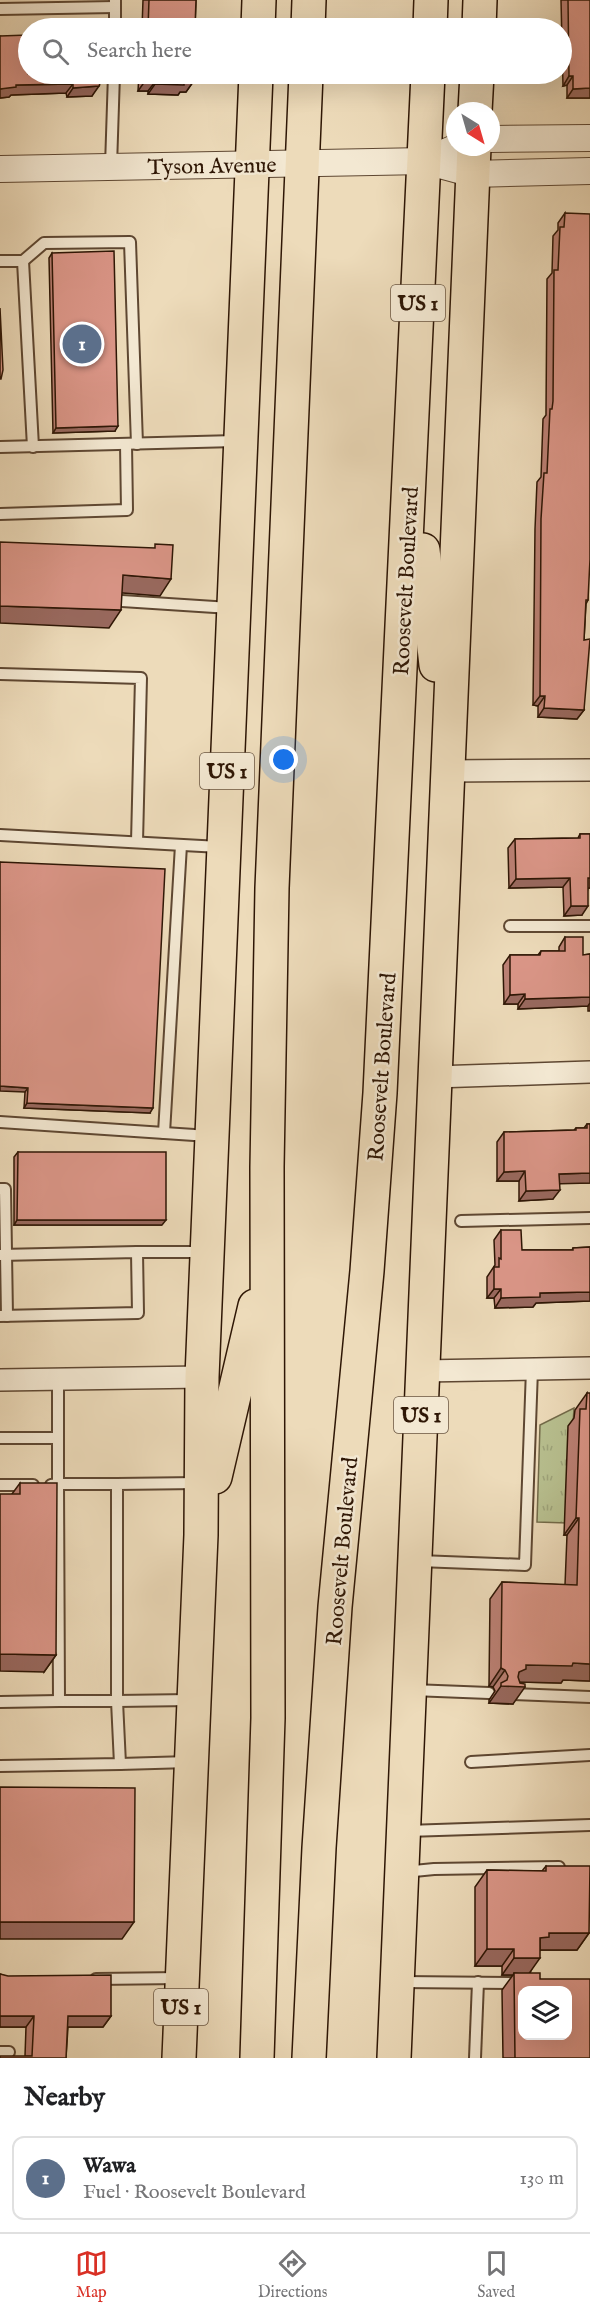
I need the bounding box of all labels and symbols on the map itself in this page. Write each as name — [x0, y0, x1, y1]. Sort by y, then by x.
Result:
north arrow — [446, 102, 500, 156]
street label: Tyson Avenue — [147, 152, 277, 182]
road number: US 1 — [391, 285, 445, 321]
pin: 1 — [62, 322, 101, 366]
street label: Roosevelt Boulevard — [388, 486, 426, 676]
your location — [269, 745, 298, 774]
road number: US 1 — [200, 753, 254, 789]
street label: Roosevelt Boulevard — [362, 972, 404, 1162]
road number: US 1 — [394, 1397, 448, 1433]
street label: Roosevelt Boulevard — [321, 1456, 365, 1647]
road number: US 1 — [154, 1989, 208, 2025]

